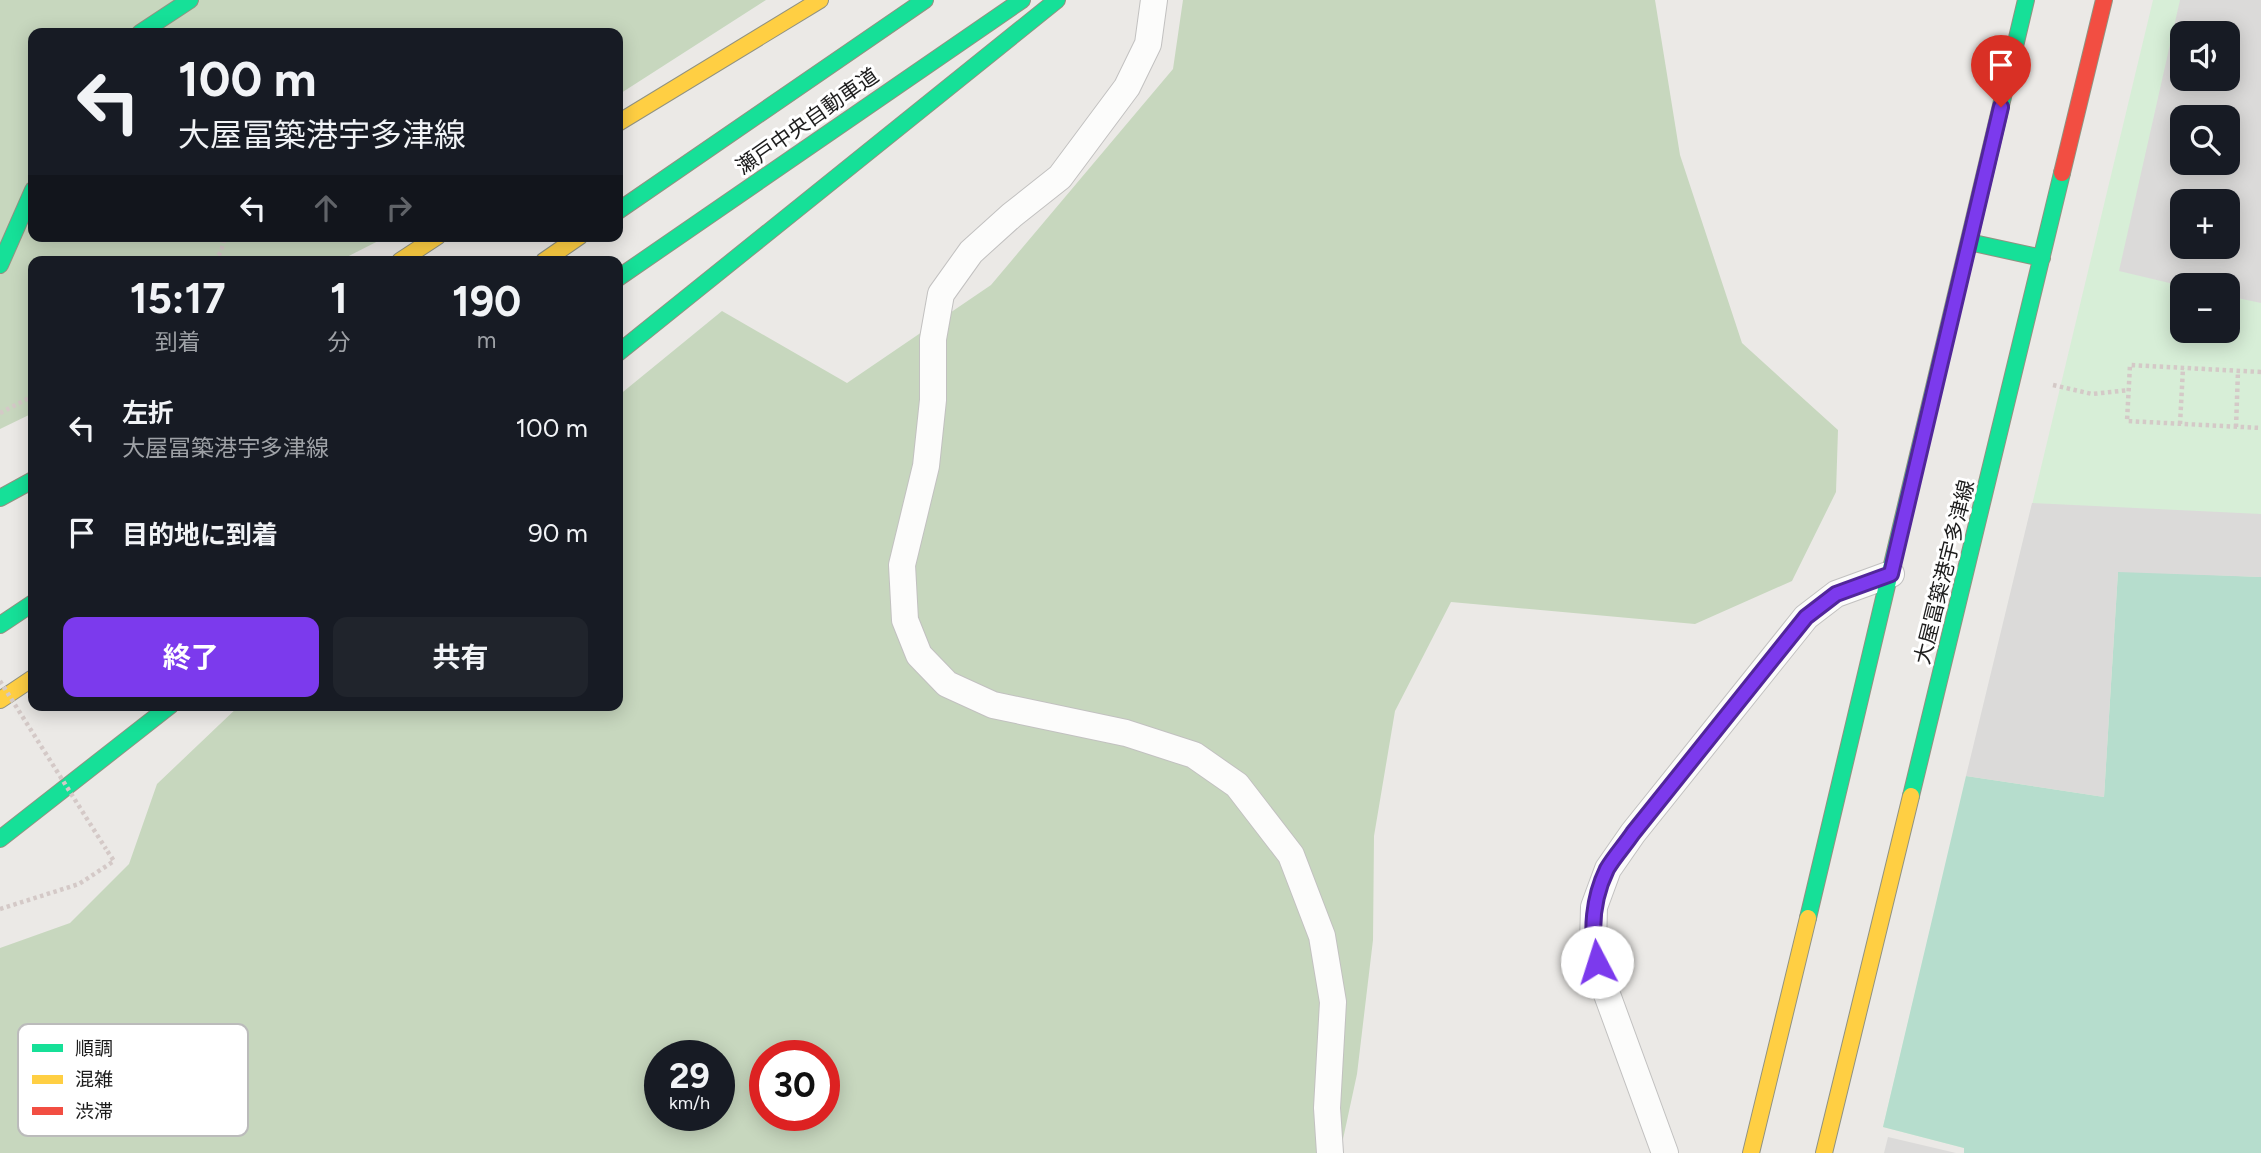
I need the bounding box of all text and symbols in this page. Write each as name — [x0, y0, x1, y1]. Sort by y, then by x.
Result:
map controls — [2170, 21, 2240, 343]
button: sound — [2170, 21, 2240, 91]
pin — [1971, 35, 2031, 107]
icon: arrive — [1982, 46, 2020, 84]
text: 100 m — [178, 49, 317, 108]
icon: left — [63, 56, 154, 147]
street label: 瀬戸中央自動車道 — [731, 63, 883, 179]
button: search — [2170, 105, 2240, 175]
text: 大屋冨築港宇多津線 — [178, 116, 466, 154]
icon: left — [234, 189, 272, 227]
icon: ahead — [307, 189, 345, 227]
icon: right — [380, 189, 418, 227]
button: + — [2170, 189, 2240, 259]
text: 15:17 — [130, 273, 226, 324]
text: 1 — [330, 273, 348, 324]
button: − — [2170, 273, 2240, 343]
text: 190 — [452, 276, 521, 327]
text: m — [477, 326, 496, 354]
text: 到着 — [155, 328, 201, 356]
text: 分 — [327, 328, 350, 356]
text: 左折 — [122, 397, 174, 429]
icon: left — [63, 409, 101, 447]
text: 100 m — [515, 412, 588, 444]
text: 大屋冨築港宇多津線 — [122, 434, 329, 462]
street label: 大屋冨築港宇多津線 — [1909, 477, 1979, 667]
icon: arrive — [63, 514, 101, 552]
text: 90 m — [528, 517, 588, 549]
text: 目的地に到着 — [122, 519, 278, 551]
button: 終了 — [63, 617, 319, 697]
button: 共有 — [333, 617, 588, 697]
position arrow — [1560, 925, 1634, 999]
legend — [18, 1024, 248, 1136]
text: 順調 — [75, 1037, 113, 1060]
speed limit sign: 30 — [749, 1040, 840, 1131]
text: 29 — [669, 1055, 710, 1097]
text: 混雑 — [75, 1068, 113, 1091]
text: km/h — [669, 1092, 710, 1114]
text: 渋滞 — [75, 1100, 113, 1123]

